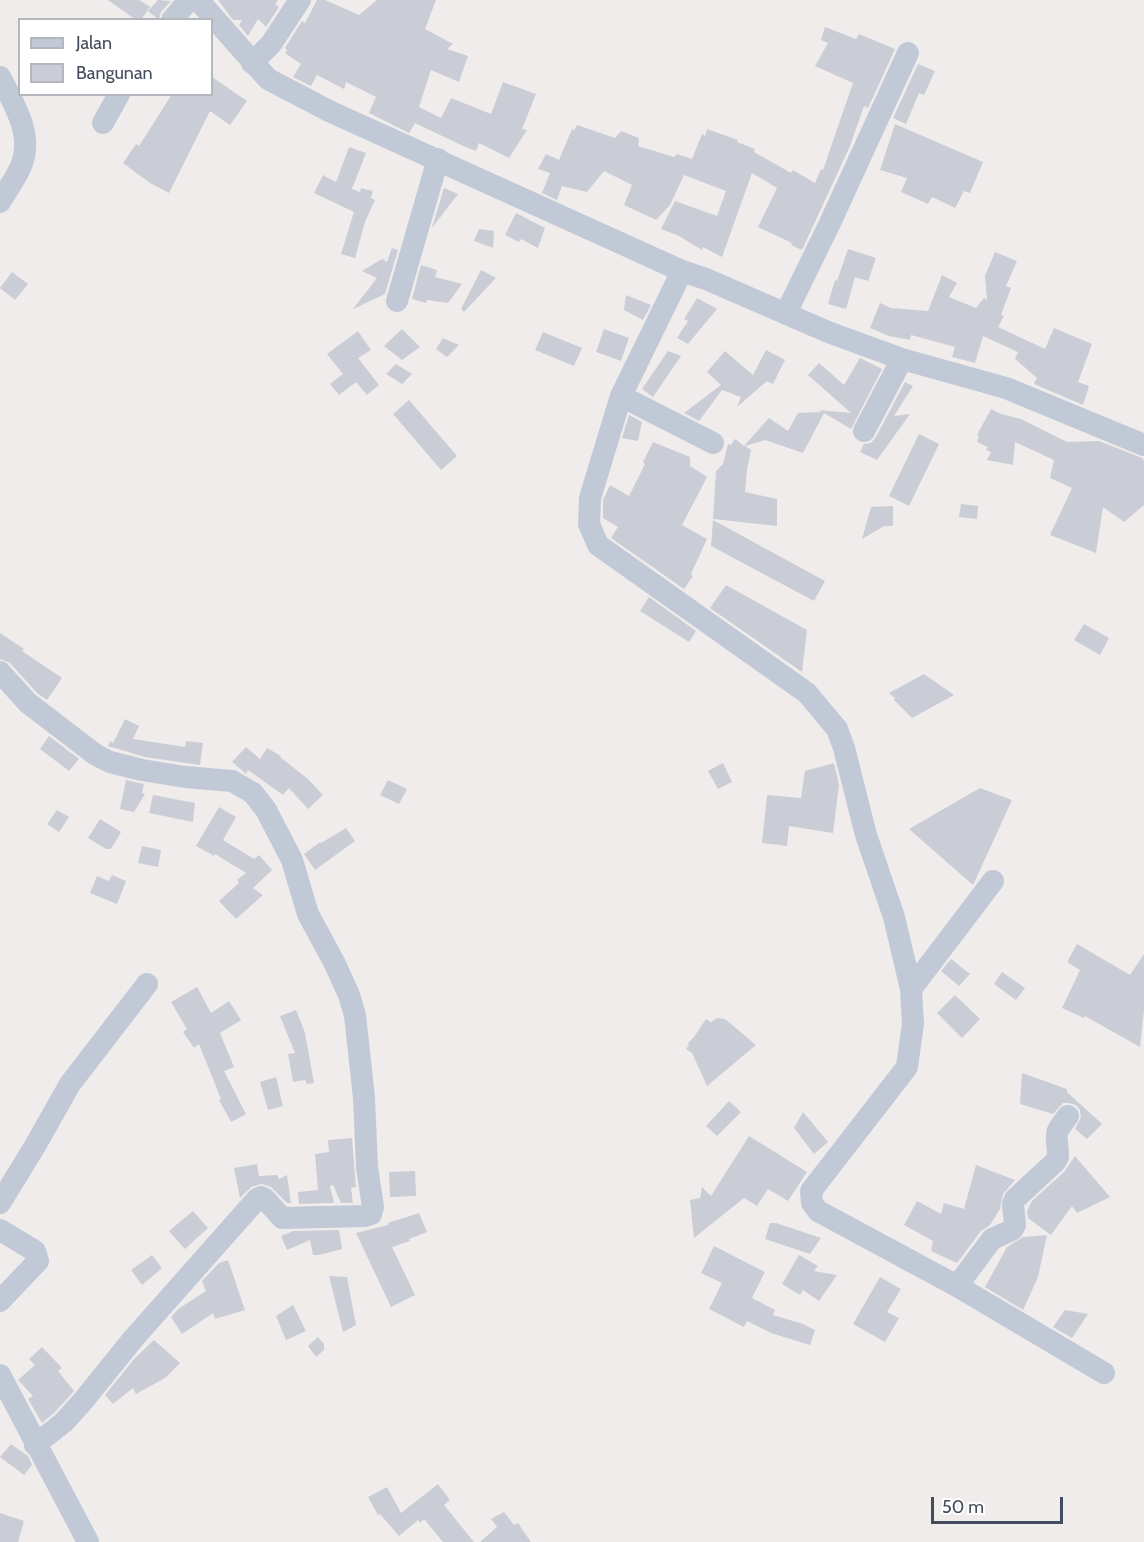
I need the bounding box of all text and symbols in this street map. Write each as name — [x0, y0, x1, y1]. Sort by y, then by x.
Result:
legend — [18, 18, 213, 96]
text: Jalan — [76, 32, 112, 54]
text: Bangunan — [76, 62, 153, 84]
scale bar — [934, 1485, 1066, 1523]
text: 50 m — [942, 1496, 984, 1518]

